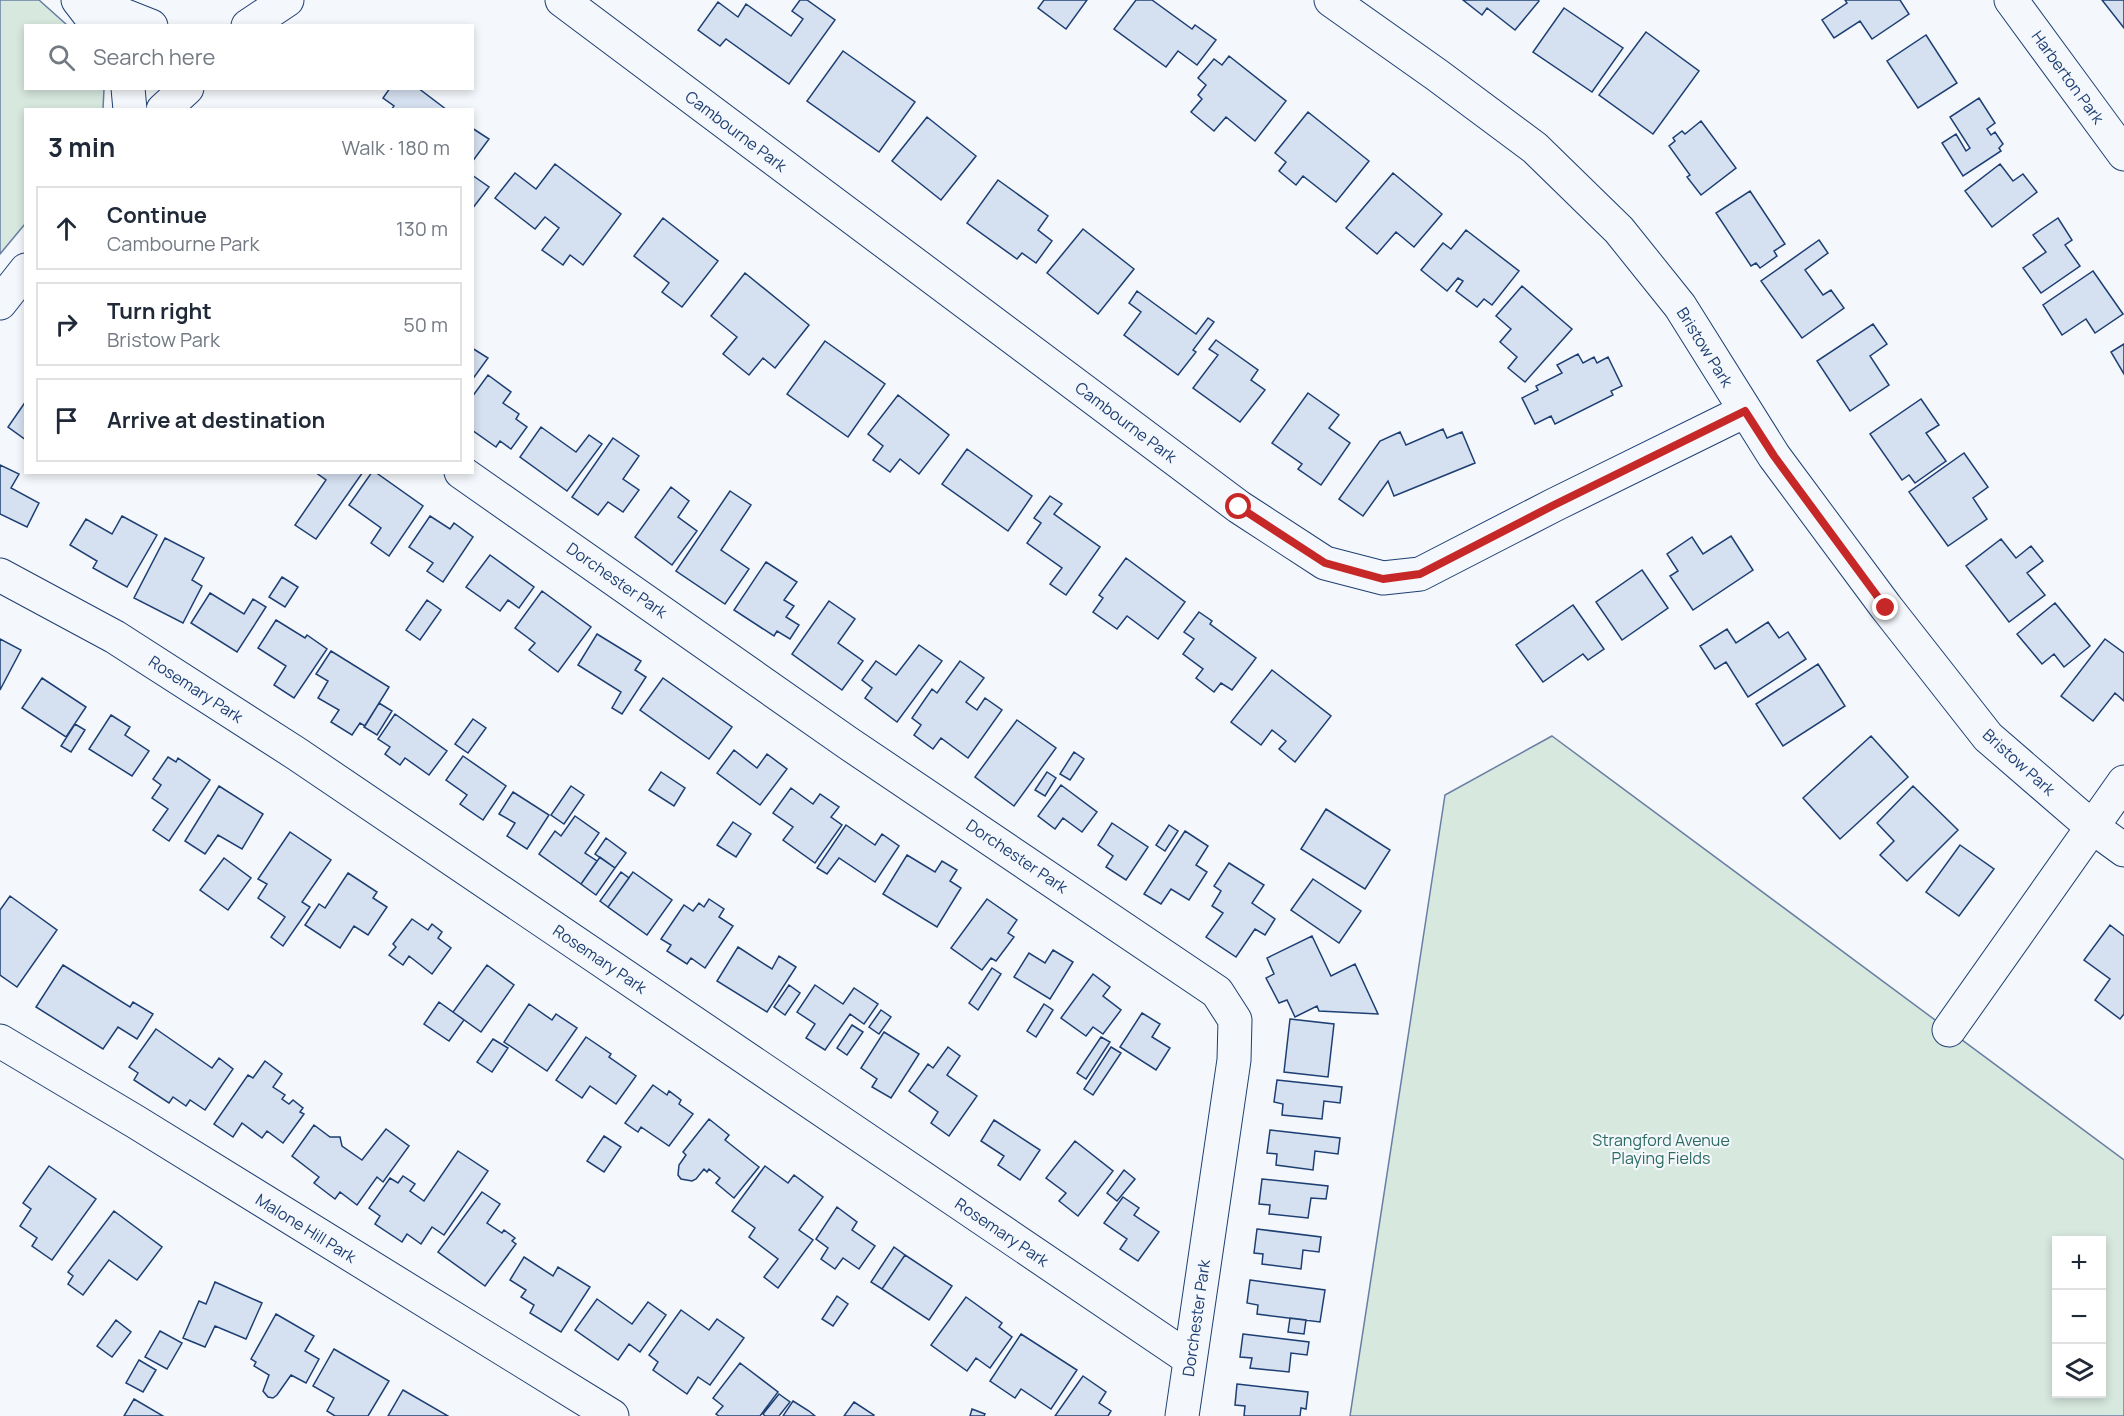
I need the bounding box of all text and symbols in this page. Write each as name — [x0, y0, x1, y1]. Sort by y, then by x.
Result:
search box — [24, 24, 474, 90]
street label: Harberton Park — [2027, 26, 2110, 129]
icon: search — [45, 41, 78, 74]
text: Search here — [93, 42, 215, 72]
street label: Cambourne Park — [681, 86, 792, 177]
text: 3 min — [48, 129, 115, 165]
text: Walk · 180 m — [341, 134, 450, 161]
text: Continue — [107, 200, 207, 230]
icon: ahead — [50, 212, 83, 245]
text: 130 m — [396, 215, 448, 242]
text: Cambourne Park — [107, 230, 260, 257]
text: Turn right — [107, 296, 212, 326]
street label: Bristow Park — [1672, 303, 1739, 392]
icon: right — [50, 308, 83, 341]
text: 50 m — [403, 311, 448, 338]
text: Bristow Park — [107, 326, 220, 353]
street label: Cambourne Park — [1071, 377, 1182, 468]
icon: arrive — [50, 404, 83, 437]
text: Arrive at destination — [107, 405, 325, 435]
route start — [1225, 493, 1251, 519]
street label: Dorchester Park — [562, 537, 673, 624]
route end — [1872, 594, 1898, 620]
street label: Rosemary Park — [144, 650, 248, 728]
street label: Bristow Park — [1978, 724, 2061, 801]
street label: Dorchester Park — [962, 814, 1073, 899]
street label: Rosemary Park — [549, 920, 652, 999]
park label: Strangford Avenue Playing Fields — [1592, 1129, 1730, 1169]
street label: Malone Hill Park — [252, 1188, 361, 1268]
street label: Rosemary Park — [951, 1193, 1054, 1272]
map controls — [2052, 1236, 2106, 1398]
button: + — [2052, 1236, 2106, 1290]
street label: Dorchester Park — [1177, 1257, 1215, 1378]
button: − — [2052, 1290, 2106, 1344]
button: layers — [2052, 1344, 2106, 1398]

